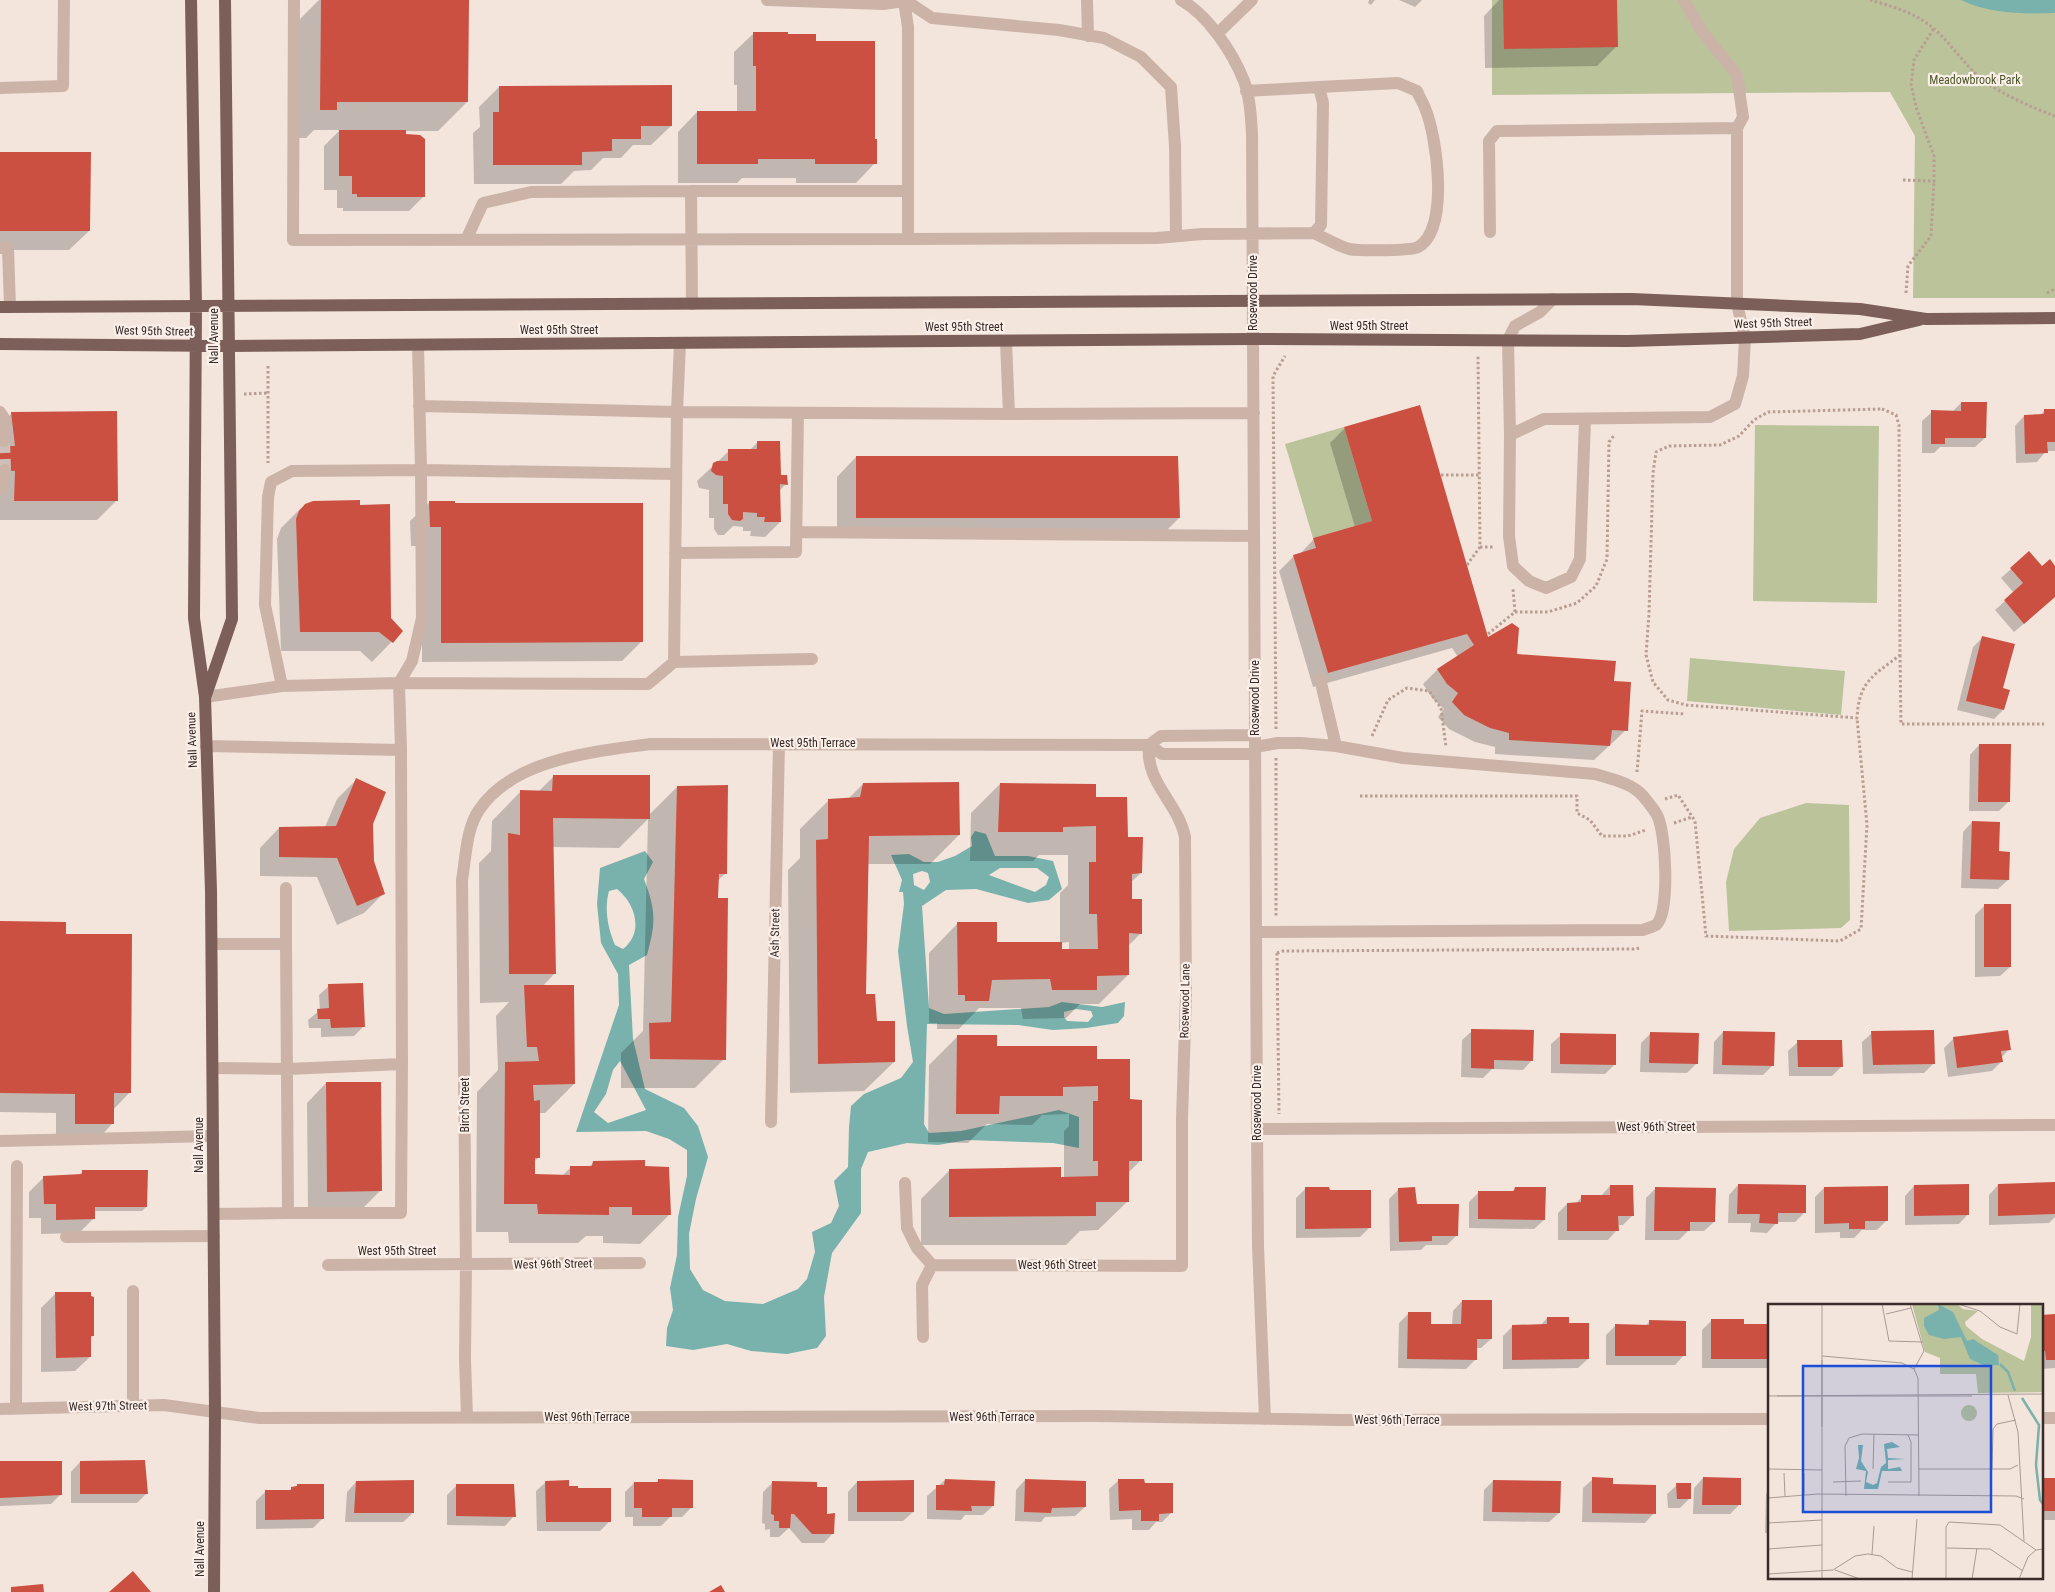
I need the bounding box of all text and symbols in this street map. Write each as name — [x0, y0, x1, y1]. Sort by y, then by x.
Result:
park label: Meadowbrook Park — [1929, 73, 2021, 87]
street label: Rosewood Drive — [1246, 255, 1260, 331]
street label: Nall Avenue — [207, 308, 221, 364]
street label: West 95th Street — [1734, 315, 1813, 331]
street label: West 95th Street — [1330, 319, 1409, 333]
street label: West 95th Street — [925, 320, 1004, 334]
street label: West 95th Street — [115, 323, 194, 339]
street label: West 95th Street — [520, 323, 599, 337]
street label: Rosewood Drive — [1248, 660, 1262, 736]
street label: Nall Avenue — [184, 711, 200, 768]
street label: West 95th Terrace — [770, 736, 856, 750]
street label: Ash Street — [768, 908, 782, 958]
street label: Rosewood Lane — [1177, 963, 1193, 1039]
street label: Rosewood Drive — [1250, 1065, 1264, 1141]
street label: Birch Street — [458, 1077, 472, 1133]
street label: Nall Avenue — [192, 1117, 206, 1173]
street label: West 96th Street — [1617, 1120, 1696, 1134]
street label: West 95th Street — [358, 1244, 437, 1258]
street label: West 96th Street — [514, 1256, 593, 1272]
street label: West 96th Street — [1018, 1258, 1097, 1272]
inset map — [1768, 1304, 2042, 1580]
street label: West 97th Street — [69, 1398, 148, 1414]
street label: West 96th Terrace — [544, 1410, 630, 1424]
street label: West 96th Terrace — [949, 1410, 1035, 1424]
street label: West 96th Terrace — [1354, 1413, 1440, 1427]
street label: Nall Avenue — [193, 1521, 207, 1577]

